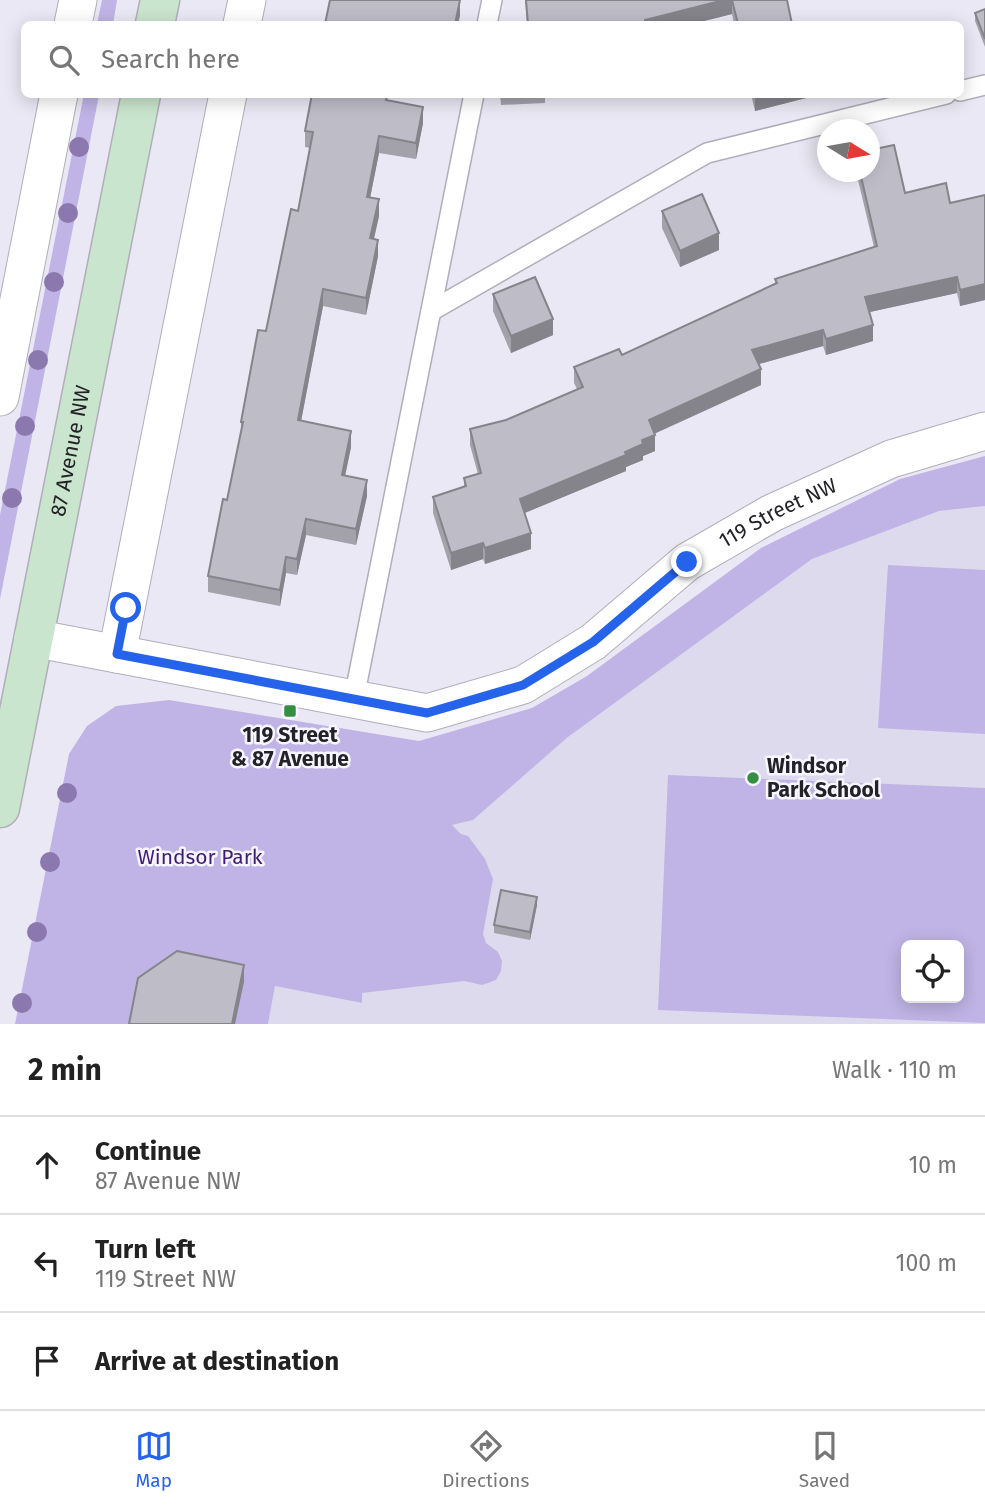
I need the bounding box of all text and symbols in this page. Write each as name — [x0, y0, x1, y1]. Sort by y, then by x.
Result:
search box — [21, 21, 964, 98]
icon: search — [45, 41, 83, 79]
text: Search here — [101, 44, 240, 75]
north arrow — [817, 119, 880, 182]
street label: 87 Avenue NW — [45, 383, 96, 519]
street label: 119 Street NW — [714, 472, 841, 554]
route end — [671, 546, 702, 577]
route start — [110, 592, 141, 623]
marker: 119 Street & 87 Avenue — [282, 703, 298, 719]
place label: 119 Street & 87 Avenue — [231, 722, 349, 772]
place label: Windsor Park School — [767, 753, 881, 803]
marker: Windsor Park School — [745, 770, 761, 786]
park label: Windsor Park — [137, 844, 263, 870]
map controls — [901, 940, 964, 1003]
button: locate — [901, 940, 964, 1003]
text: 2 min — [28, 1052, 102, 1088]
text: Walk · 110 m — [832, 1056, 957, 1084]
text: Continue — [95, 1136, 201, 1167]
icon: ahead — [28, 1146, 66, 1184]
text: 10 m — [908, 1151, 957, 1179]
text: 87 Avenue NW — [95, 1167, 241, 1195]
text: Turn left — [95, 1234, 196, 1265]
icon: left — [28, 1244, 66, 1282]
text: 100 m — [896, 1249, 957, 1277]
text: 119 Street NW — [95, 1265, 236, 1293]
icon: arrive — [28, 1342, 66, 1380]
text: Arrive at destination — [95, 1346, 339, 1377]
tab: Map — [135, 1427, 173, 1492]
tab: Directions — [442, 1427, 529, 1492]
tab: Saved — [799, 1427, 850, 1492]

